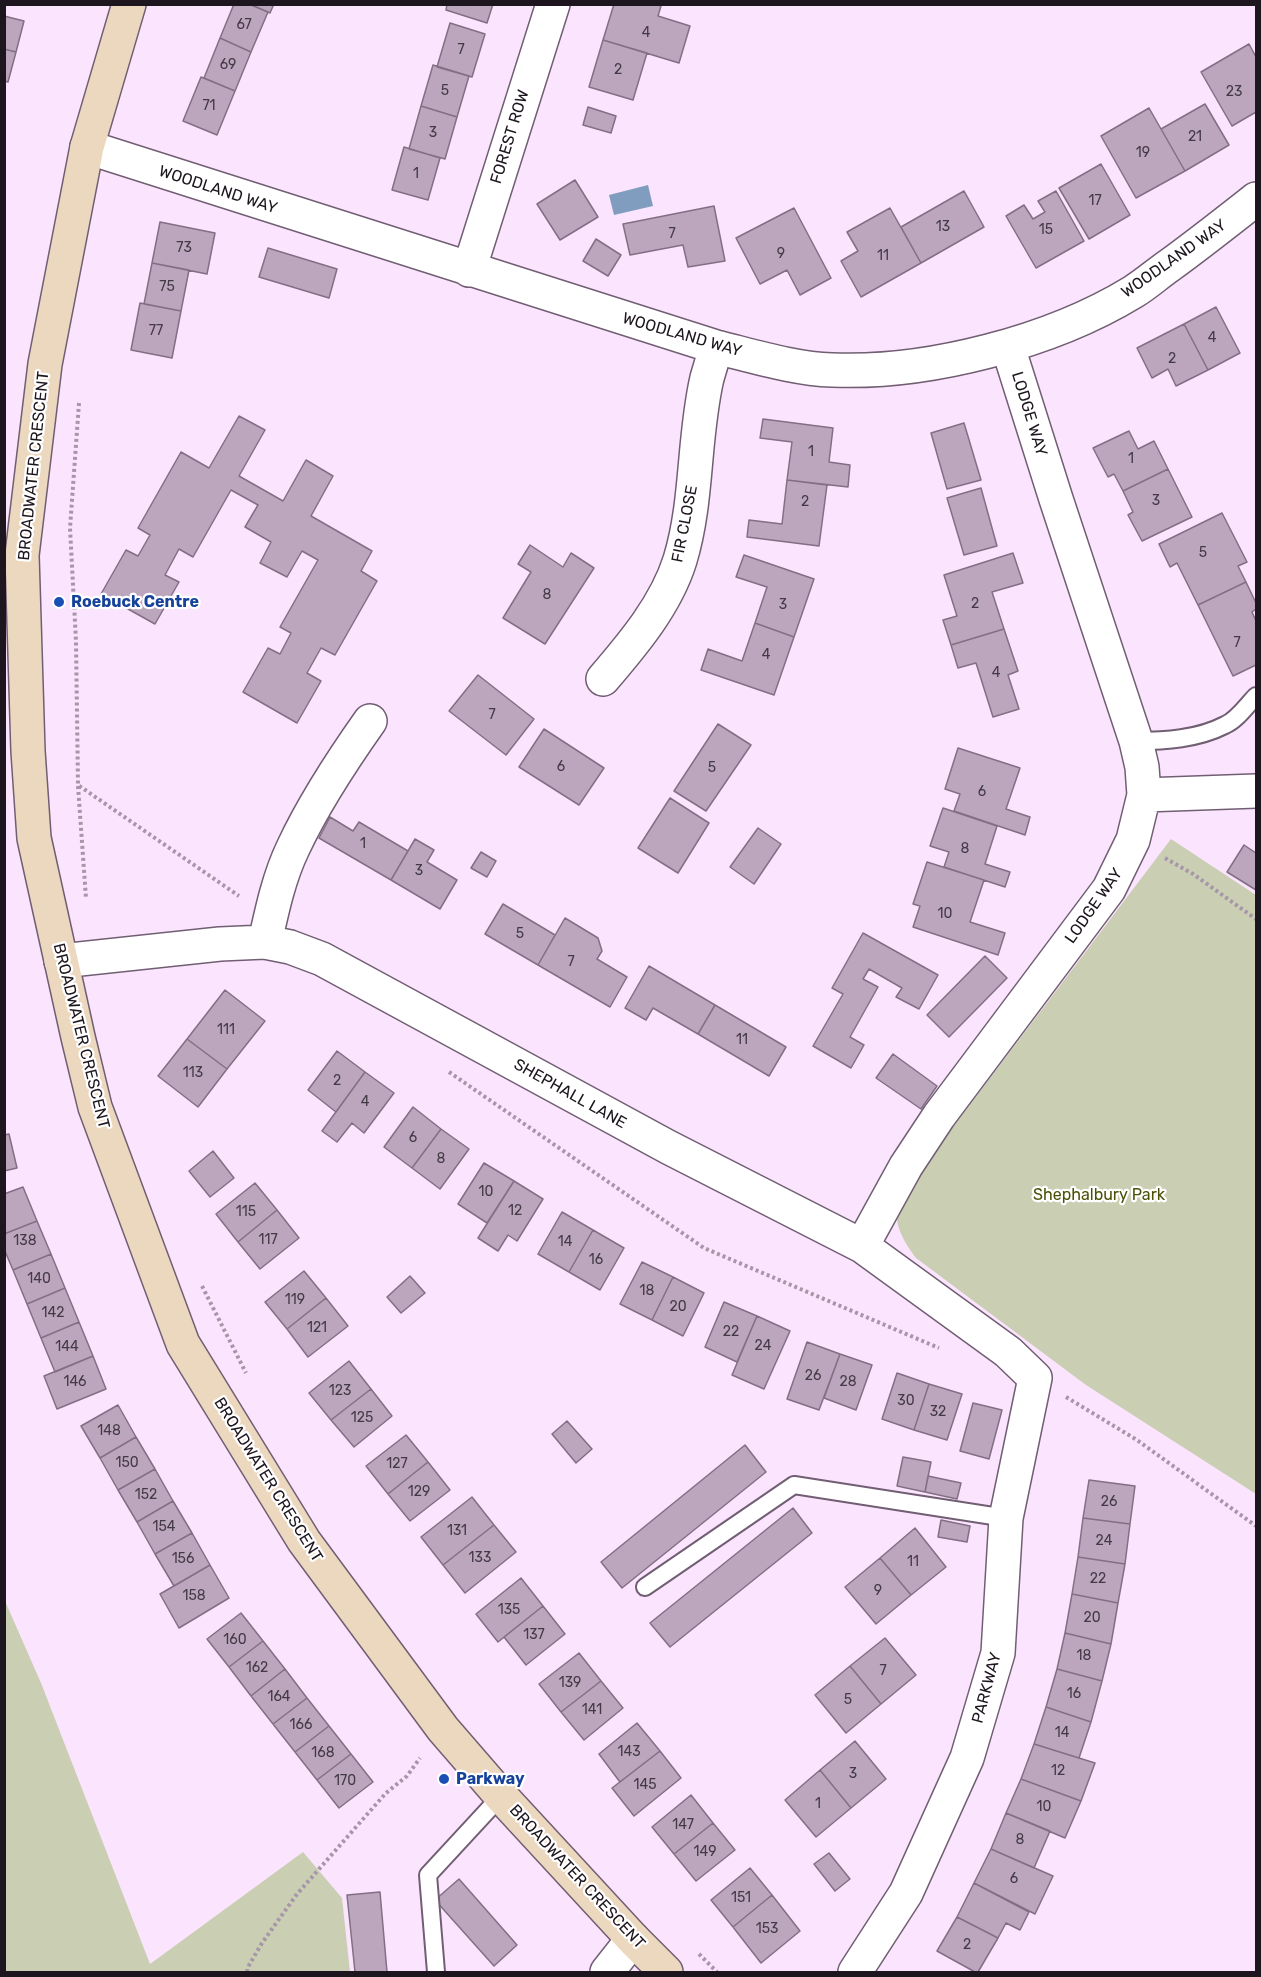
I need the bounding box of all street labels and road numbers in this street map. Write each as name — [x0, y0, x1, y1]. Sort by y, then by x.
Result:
street label: FOREST ROW — [487, 88, 533, 186]
street label: WOODLAND WAY — [156, 162, 280, 218]
street label: WOODLAND WAY — [1118, 216, 1230, 302]
street label: WOODLAND WAY — [620, 309, 744, 361]
street label: LODGE WAY — [1007, 369, 1051, 459]
street label: BROADWATER CRESCENT — [15, 370, 53, 562]
street label: FIR CLOSE — [668, 484, 702, 564]
street label: LODGE WAY — [1061, 865, 1127, 947]
street label: BROADWATER CRESCENT — [49, 941, 113, 1131]
street label: SHEPHALL LANE — [510, 1055, 630, 1133]
street label: BROADWATER CRESCENT — [209, 1394, 327, 1566]
street label: PARKWAY — [968, 1650, 1006, 1726]
street label: BROADWATER CRESCENT — [505, 1801, 649, 1953]

